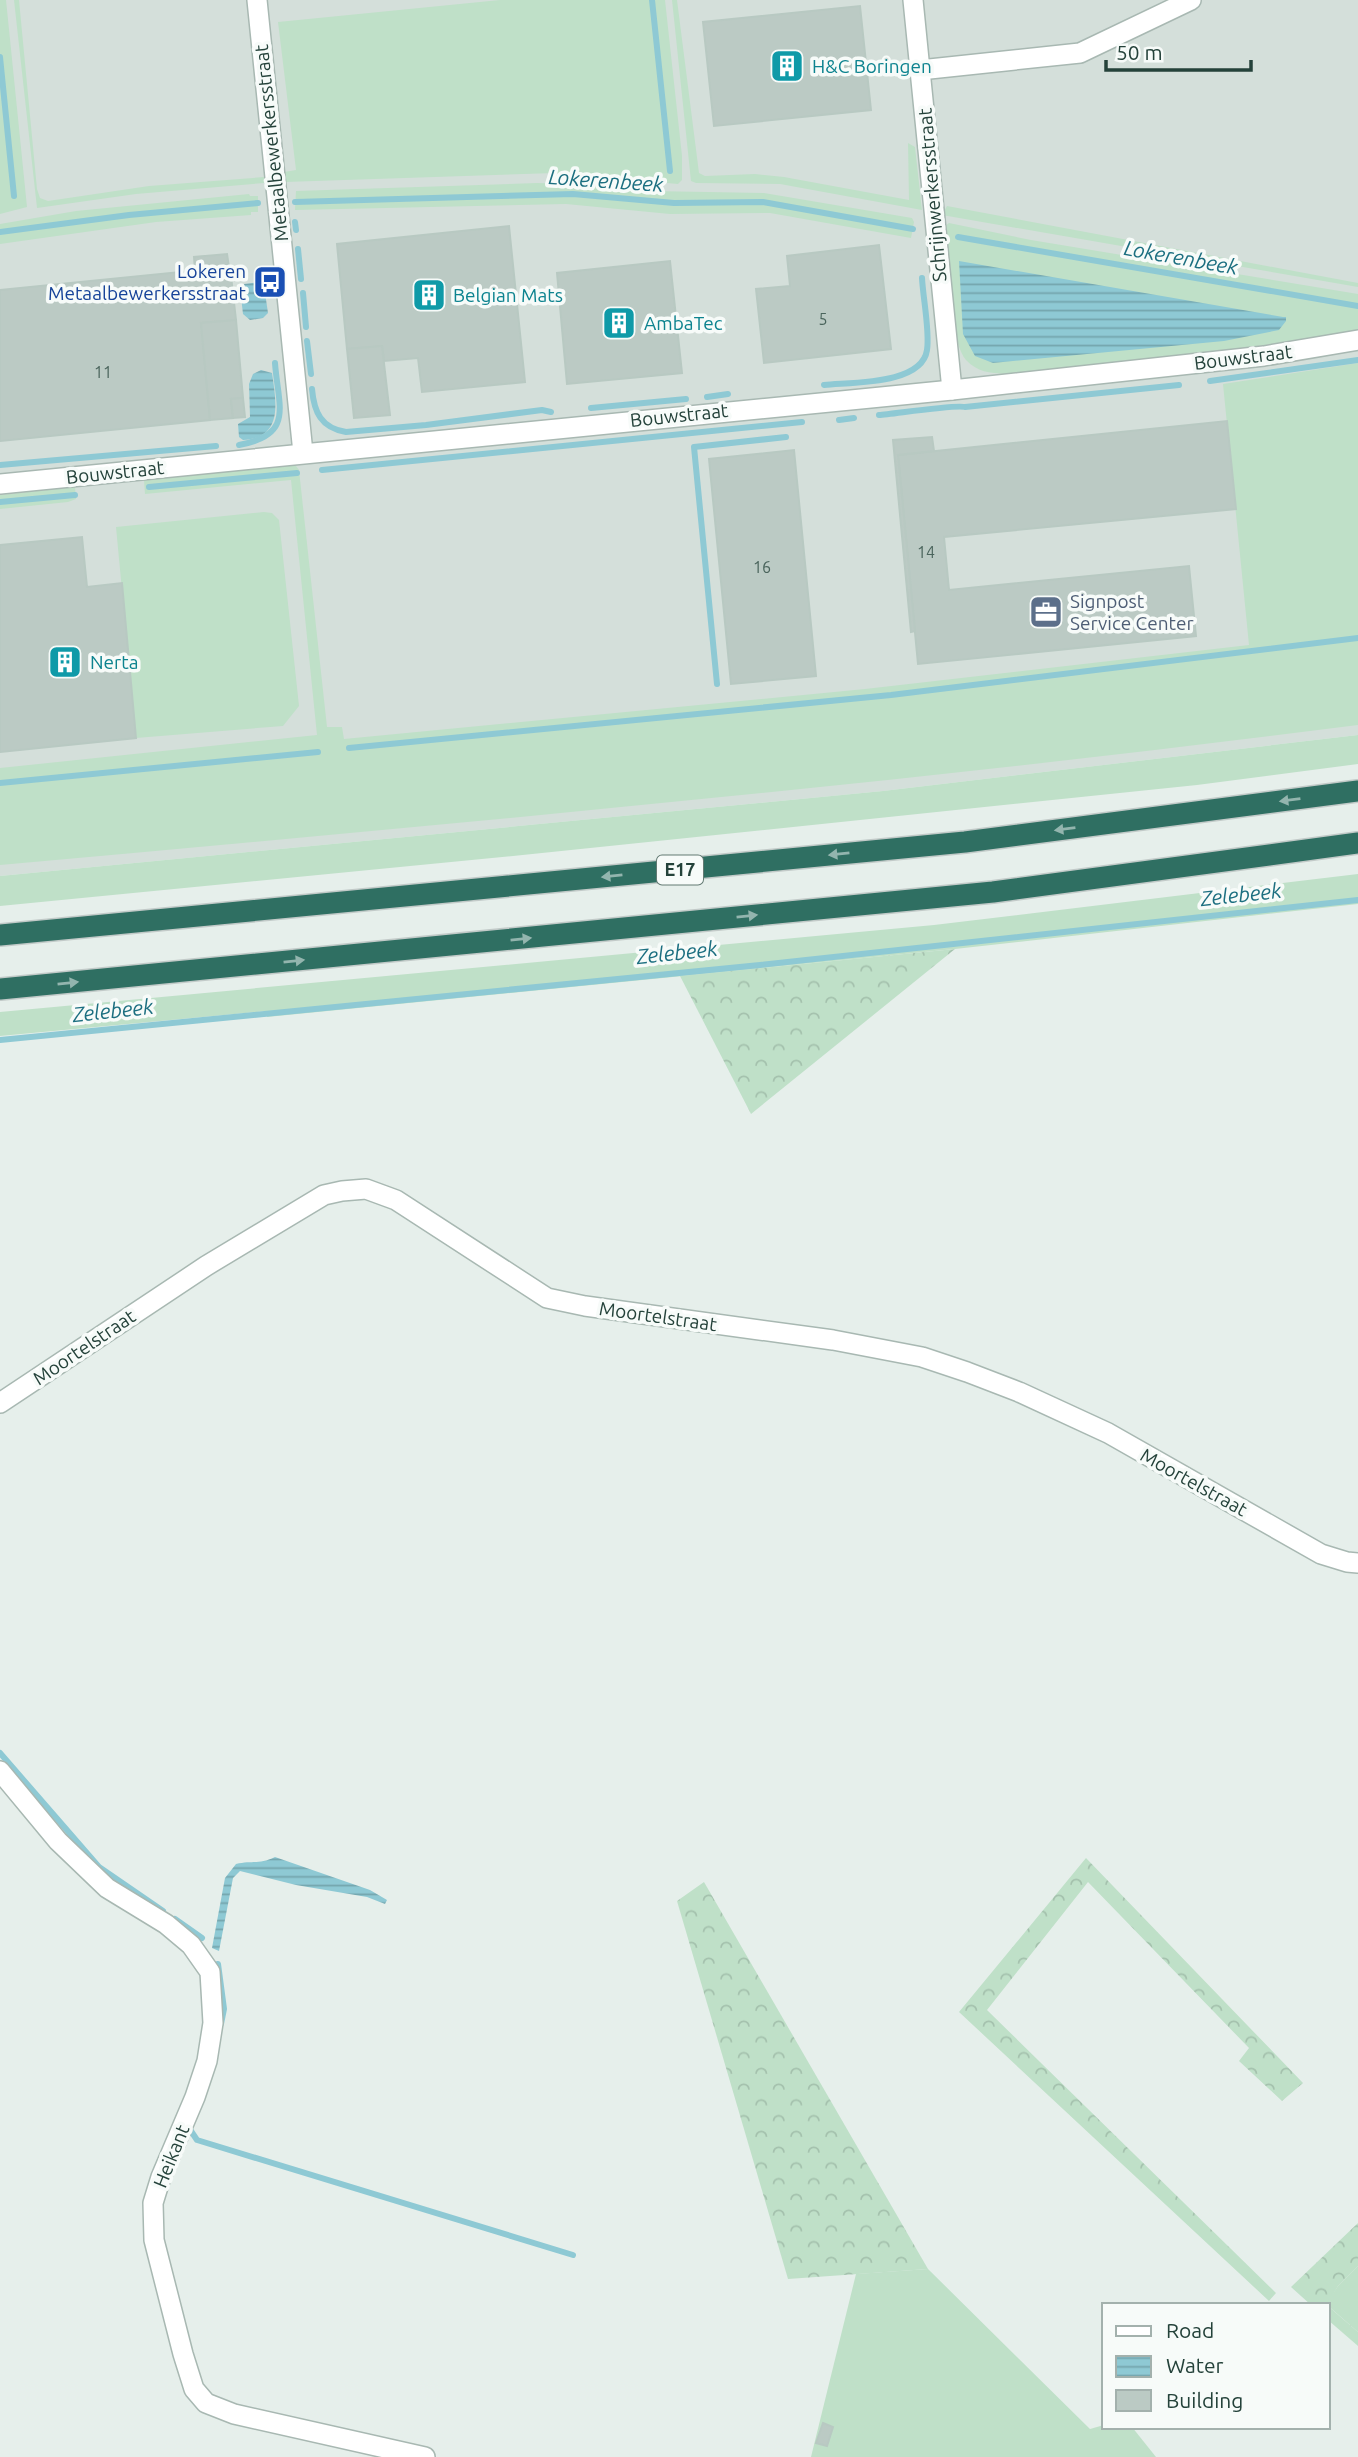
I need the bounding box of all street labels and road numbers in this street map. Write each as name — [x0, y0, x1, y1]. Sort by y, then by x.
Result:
street label: Metaalbewerkersstraat — [250, 43, 292, 243]
street label: Schrijnwerkersstraat — [913, 107, 951, 283]
street label: Bouwstraat — [1193, 340, 1294, 374]
street label: Bouwstraat — [629, 399, 730, 431]
street label: Bouwstraat — [65, 456, 166, 488]
road number: E17 — [657, 856, 703, 884]
street label: Moortelstraat — [598, 1297, 719, 1335]
street label: Moortelstraat — [29, 1304, 140, 1389]
street label: Moortelstraat — [1137, 1444, 1252, 1521]
street label: Heikant — [148, 2121, 194, 2191]

